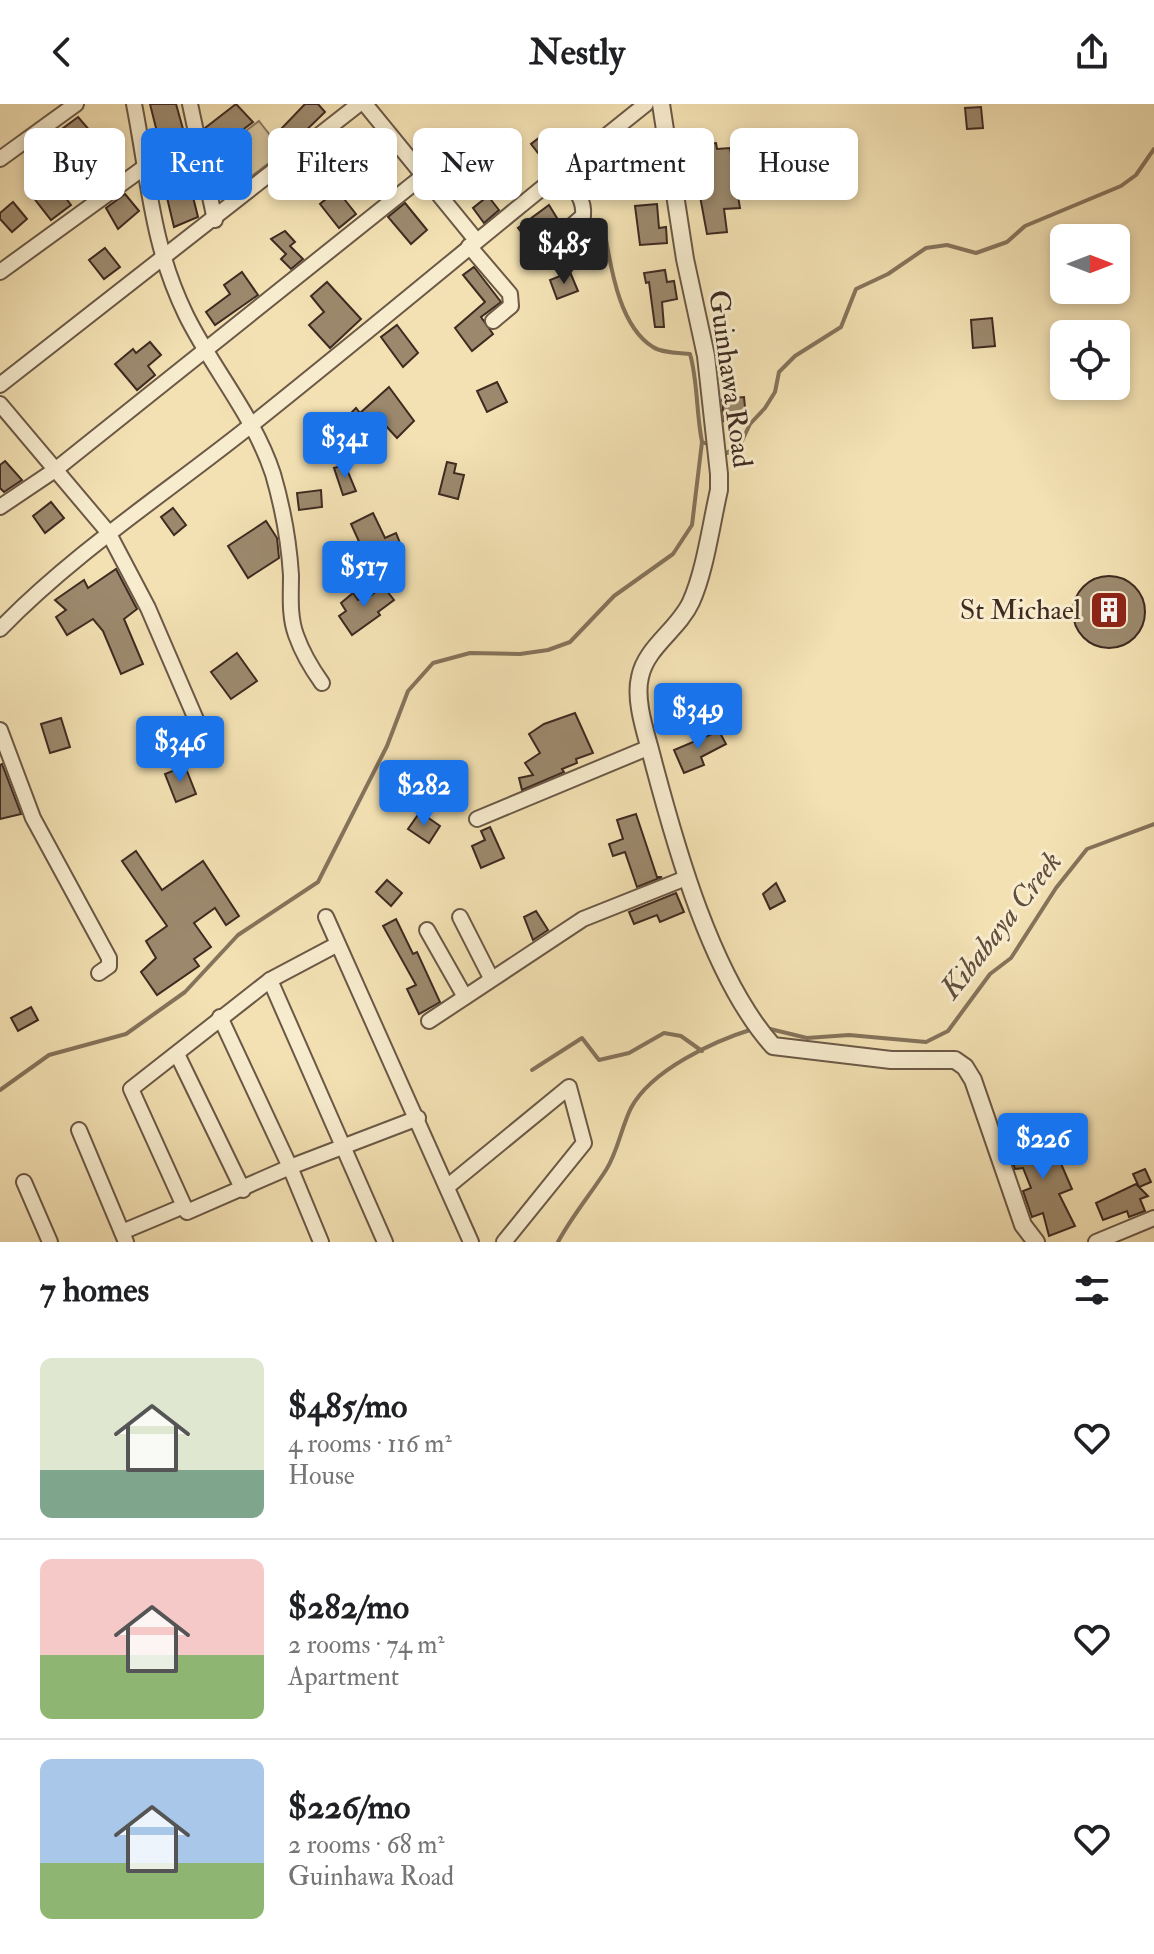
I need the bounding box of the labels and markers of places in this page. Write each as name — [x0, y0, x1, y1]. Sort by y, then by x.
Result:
pin: $485 — [517, 218, 611, 286]
pin: $341 — [298, 412, 392, 480]
pin: $517 — [317, 541, 411, 609]
building icon: St Michael — [1088, 589, 1130, 631]
place label: St Michael — [960, 593, 1081, 628]
pin: $349 — [651, 683, 745, 751]
pin: $346 — [133, 716, 227, 784]
pin: $282 — [377, 760, 471, 828]
pin: $226 — [996, 1113, 1090, 1181]

